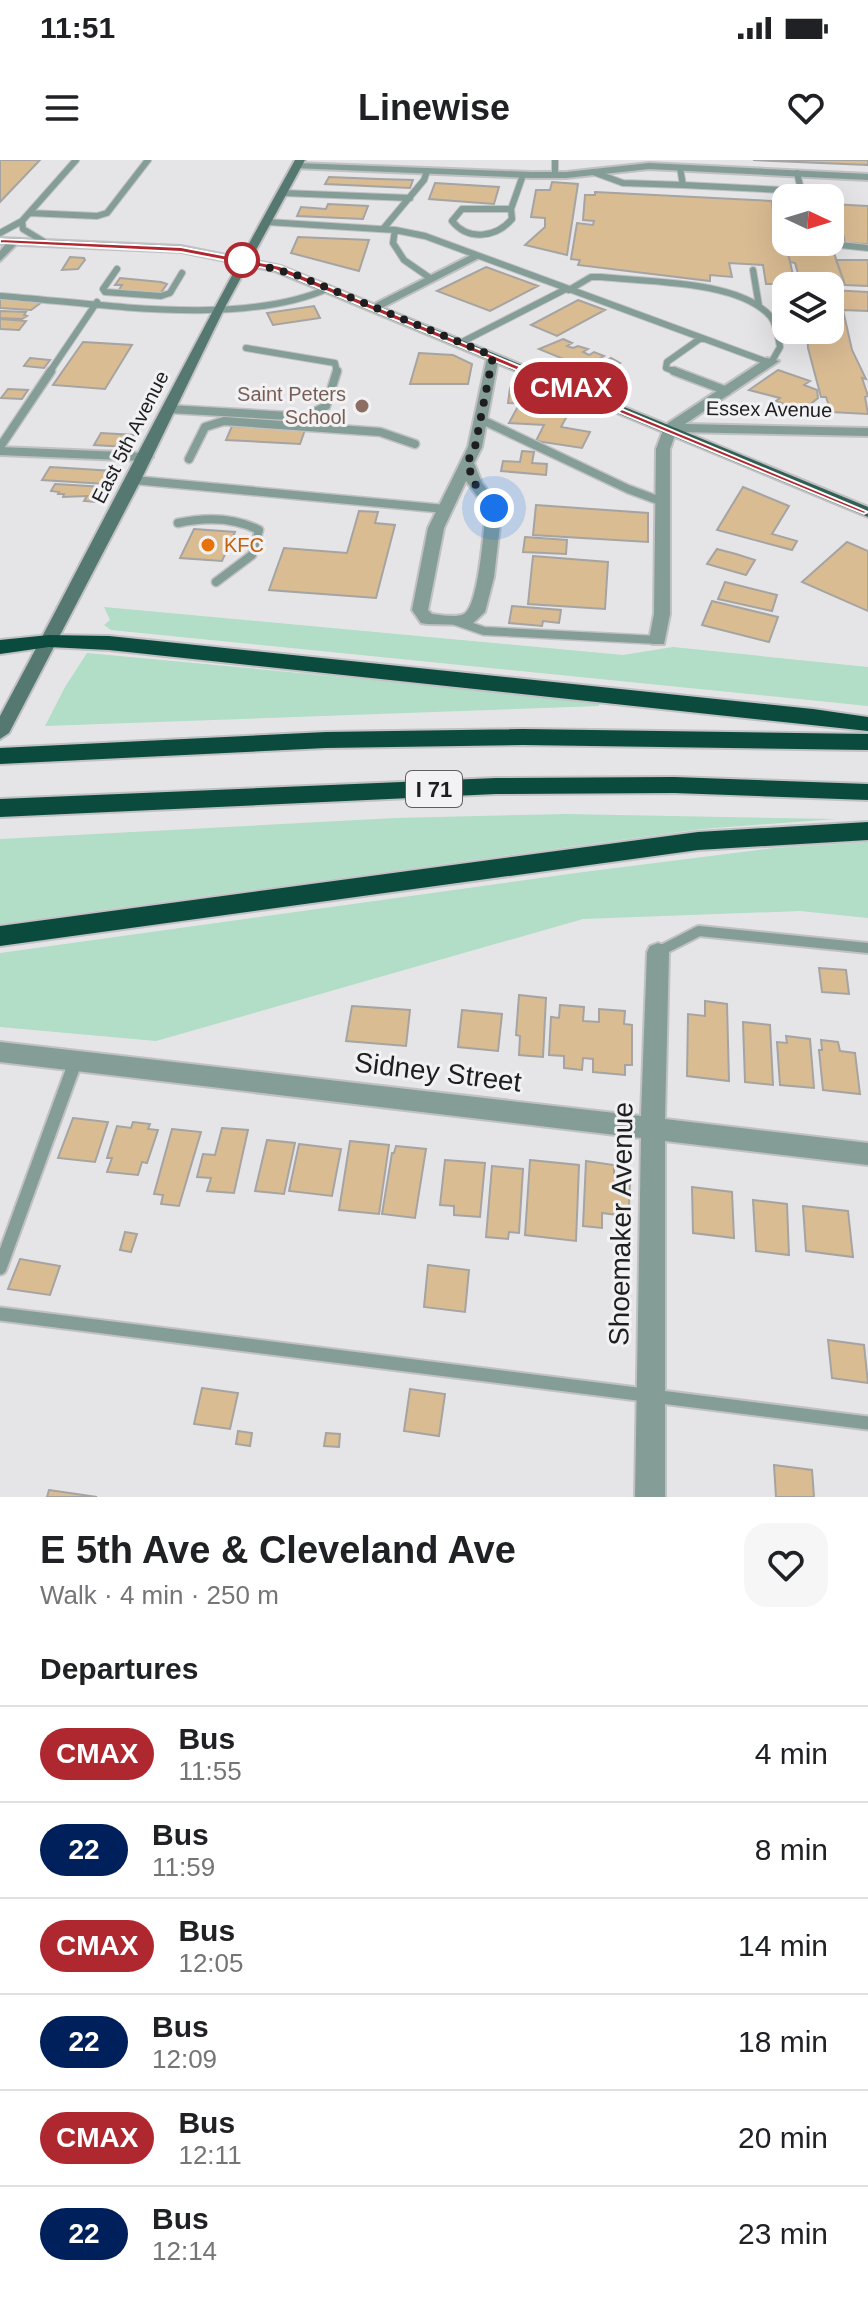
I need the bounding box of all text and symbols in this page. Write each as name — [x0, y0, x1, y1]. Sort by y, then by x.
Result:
text: 11:51 — [40, 11, 115, 44]
icon: menu — [40, 86, 84, 130]
icon: heart — [784, 86, 828, 130]
text: Linewise — [358, 87, 510, 128]
north arrow — [772, 184, 844, 256]
map controls — [772, 184, 844, 344]
unlabelled marker — [225, 243, 259, 277]
button: layers — [772, 272, 844, 344]
line badge: CMAX — [515, 362, 627, 414]
street label: East 5th Avenue — [87, 367, 173, 507]
text: CMAX — [530, 372, 612, 403]
place label: Saint Peters School — [237, 383, 346, 428]
marker: Saint Peters School — [353, 397, 371, 415]
street label: Essex Avenue — [706, 397, 832, 421]
your location — [474, 488, 514, 528]
place label: KFC — [224, 534, 264, 556]
marker: KFC — [199, 536, 217, 554]
road number: I 71 — [406, 771, 462, 807]
street label: Sidney Street — [353, 1046, 524, 1098]
street label: Shoemaker Avenue — [603, 1102, 639, 1346]
button: heart — [744, 1523, 828, 1607]
text: E 5th Ave & Cleveland Ave — [40, 1529, 516, 1571]
text: Walk · 4 min · 250 m — [40, 1580, 279, 1610]
text: Departures — [40, 1652, 198, 1685]
text: Bus — [178, 1722, 235, 1755]
text: 4 min — [755, 1737, 828, 1770]
text: CMAX — [56, 1738, 138, 1769]
text: 11:55 — [178, 1756, 242, 1786]
text: Bus — [152, 1818, 209, 1851]
text: 8 min — [755, 1833, 828, 1866]
text: 22 — [68, 1834, 100, 1865]
text: 11:59 — [152, 1852, 215, 1882]
text: Bus — [178, 1914, 235, 1947]
text: 14 min — [738, 1929, 828, 1962]
text: CMAX — [56, 1930, 138, 1961]
text: 12:05 — [178, 1948, 244, 1978]
text: Bus — [152, 2010, 209, 2043]
text: 18 min — [738, 2025, 828, 2058]
text: 22 — [68, 2026, 100, 2057]
text: 12:09 — [152, 2044, 217, 2074]
text: Bus — [178, 2106, 235, 2139]
text: 20 min — [738, 2121, 828, 2154]
text: CMAX — [56, 2122, 138, 2153]
text: 12:11 — [178, 2140, 242, 2170]
text: Bus — [152, 2202, 209, 2235]
text: 23 min — [738, 2217, 828, 2250]
text: 22 — [68, 2218, 100, 2249]
text: 12:14 — [152, 2236, 217, 2266]

